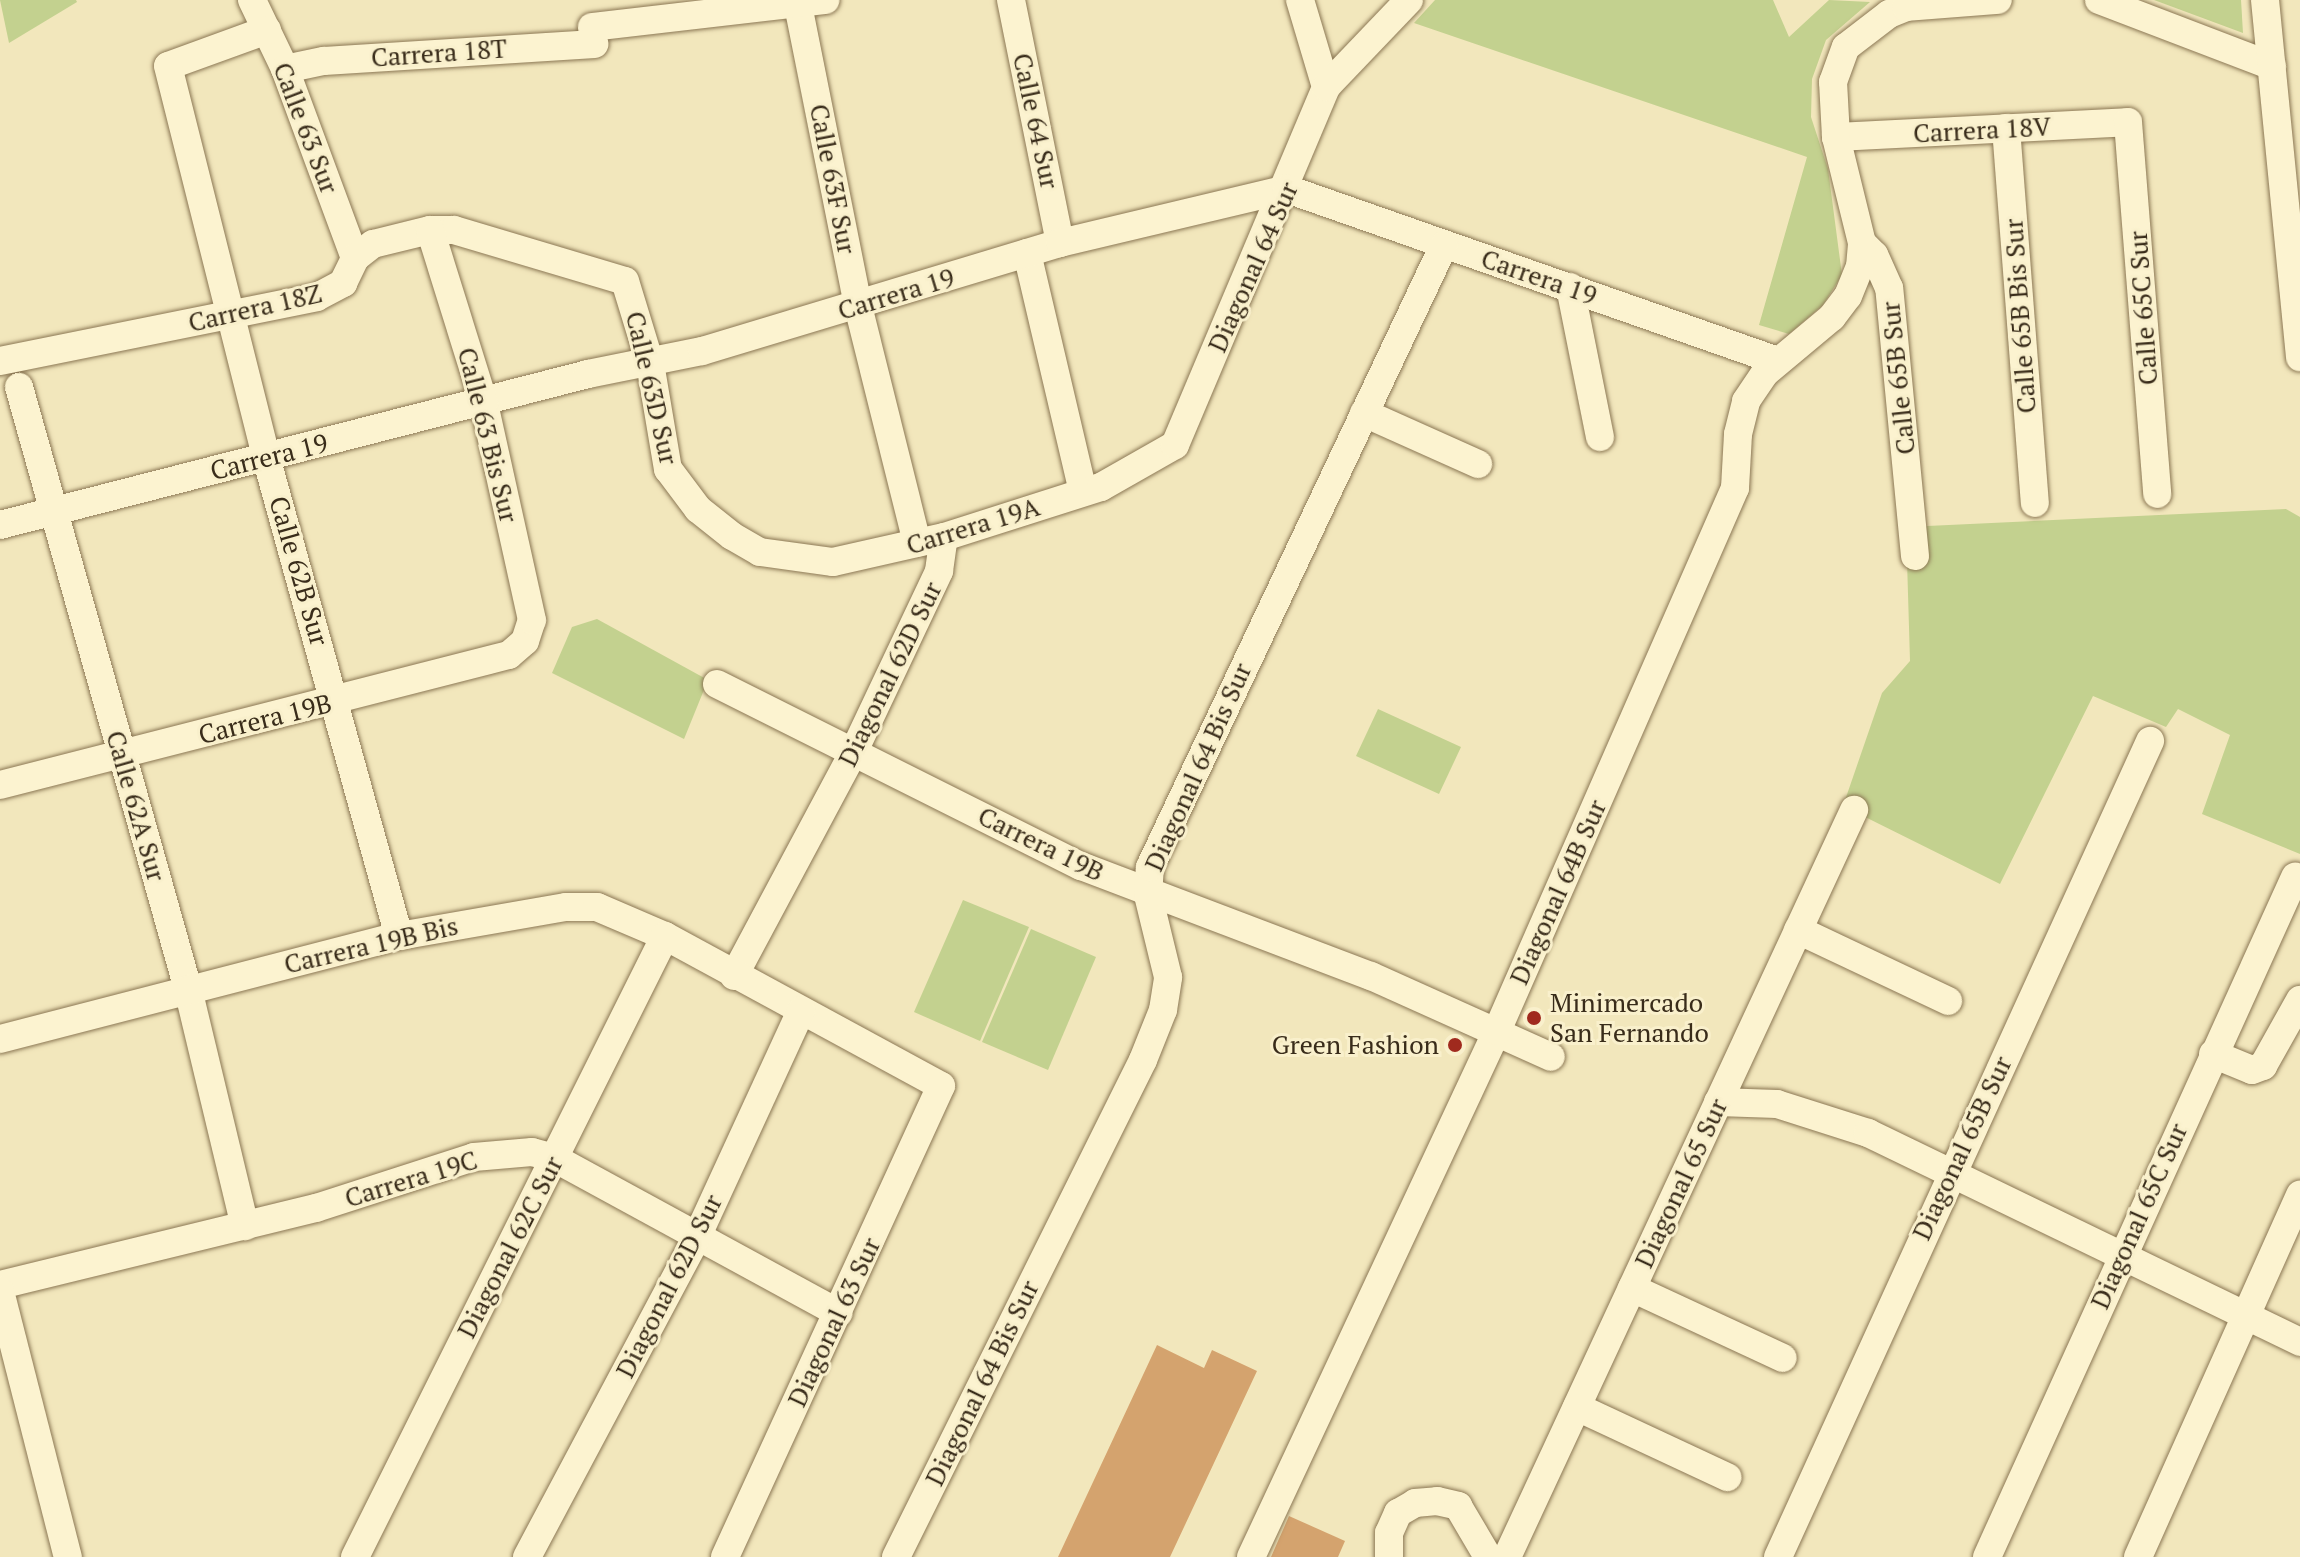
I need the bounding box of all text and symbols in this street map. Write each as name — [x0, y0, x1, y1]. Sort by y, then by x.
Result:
street label: Carrera 18T — [370, 33, 508, 73]
street label: Calle 64 Sur — [1006, 50, 1066, 192]
street label: Calle 63 Sur — [267, 58, 345, 198]
street label: Calle 63F Sur — [803, 101, 863, 257]
street label: Carrera 18V — [1912, 111, 2052, 149]
street label: Diagonal 64 Sur — [1202, 177, 1304, 357]
street label: Calle 65B Bis Sur — [1998, 218, 2042, 414]
street label: Calle 65C Sur — [2122, 230, 2164, 386]
street label: Carrera 19 — [1477, 243, 1601, 311]
street label: Carrera 19 — [834, 262, 958, 326]
street label: Carrera 18Z — [185, 278, 325, 338]
street label: Calle 65B Sur — [1874, 300, 1922, 456]
street label: Calle 63D Sur — [619, 308, 685, 468]
street label: Calle 63 Bis Sur — [451, 344, 525, 526]
street label: Carrera 19 — [207, 427, 331, 487]
street label: Carrera 19A — [903, 491, 1043, 561]
street label: Calle 62B Sur — [263, 493, 335, 649]
street label: Diagonal 62D Sur — [832, 577, 948, 771]
street label: Diagonal 64 Bis Sur — [1138, 658, 1258, 876]
street label: Carrera 19B — [195, 687, 335, 751]
street label: Calle 62A Sur — [100, 727, 172, 885]
street label: Diagonal 64B Sur — [1503, 795, 1613, 989]
street label: Carrera 19B — [973, 800, 1109, 888]
street label: Carrera 19B Bis — [281, 910, 461, 980]
place label: Minimercado San Fernando — [1550, 987, 1709, 1048]
marker: Minimercado San Fernando — [1525, 1009, 1543, 1027]
place label: Green Fashion — [1272, 1029, 1439, 1061]
marker: Green Fashion — [1446, 1036, 1464, 1054]
street label: Diagonal 65B Sur — [1906, 1051, 2018, 1245]
street label: Diagonal 65 Sur — [1628, 1093, 1734, 1273]
street label: Diagonal 65C Sur — [2084, 1118, 2194, 1314]
street label: Carrera 19C — [341, 1144, 481, 1214]
street label: Diagonal 62C Sur — [451, 1151, 569, 1343]
street label: Diagonal 62D Sur — [609, 1189, 729, 1383]
street label: Diagonal 63 Sur — [781, 1232, 887, 1412]
street label: Diagonal 64 Bis Sur — [919, 1275, 1045, 1491]

